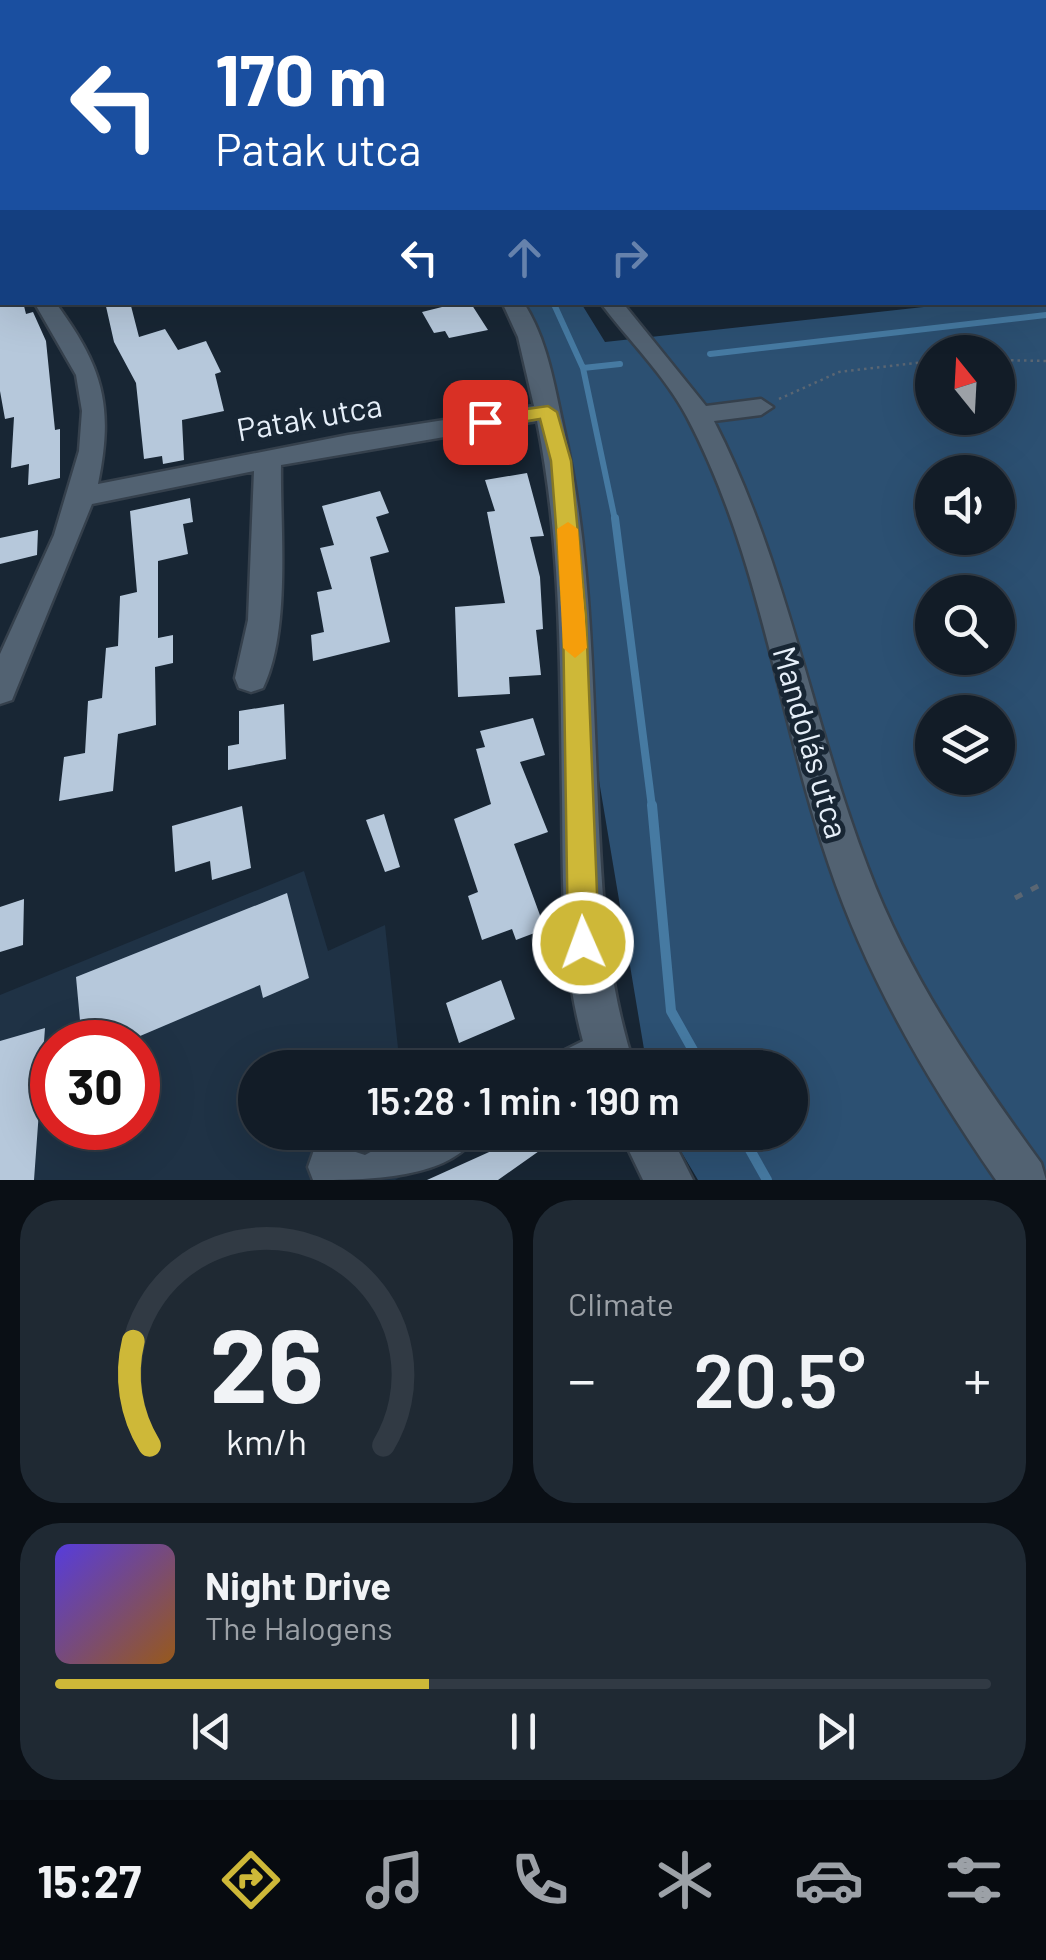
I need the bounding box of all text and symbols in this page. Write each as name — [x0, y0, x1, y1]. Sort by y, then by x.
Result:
text: 170 m — [215, 36, 387, 120]
icon: left — [50, 40, 180, 170]
text: Patak utca — [215, 121, 421, 175]
icon: left — [392, 230, 447, 285]
icon: ahead — [497, 230, 552, 285]
icon: right — [602, 230, 657, 285]
north arrow — [915, 335, 1015, 435]
map controls — [915, 335, 1015, 795]
pin — [443, 380, 528, 465]
street label: Patak utca — [233, 385, 385, 447]
icon: arrive — [458, 395, 513, 450]
button: sound — [915, 455, 1015, 555]
button: search — [915, 575, 1015, 675]
street label: Mandolás utca — [766, 642, 858, 842]
button: layers — [915, 695, 1015, 795]
position arrow — [531, 891, 635, 995]
speed limit sign: 30 — [30, 1020, 160, 1150]
text: 15:28 · 1 min · 190 m — [367, 1077, 679, 1123]
text: Climate — [568, 1284, 674, 1322]
text: 26 — [209, 1299, 324, 1424]
text: 20.5° — [693, 1333, 866, 1423]
text: − — [568, 1345, 596, 1411]
text: + — [963, 1345, 991, 1411]
text: km/h — [226, 1419, 307, 1462]
text: Night Drive — [205, 1562, 391, 1608]
text: The Halogens — [205, 1608, 393, 1646]
icon: previous — [184, 1704, 239, 1759]
icon: pause — [496, 1704, 551, 1759]
icon: next — [808, 1704, 863, 1759]
icon: directions — [216, 1845, 286, 1915]
icon: music — [360, 1845, 430, 1915]
icon: phone — [505, 1845, 575, 1915]
icon: climate — [650, 1845, 720, 1915]
icon: car — [794, 1845, 864, 1915]
icon: filters — [939, 1845, 1009, 1915]
text: 15:27 — [37, 1853, 141, 1907]

